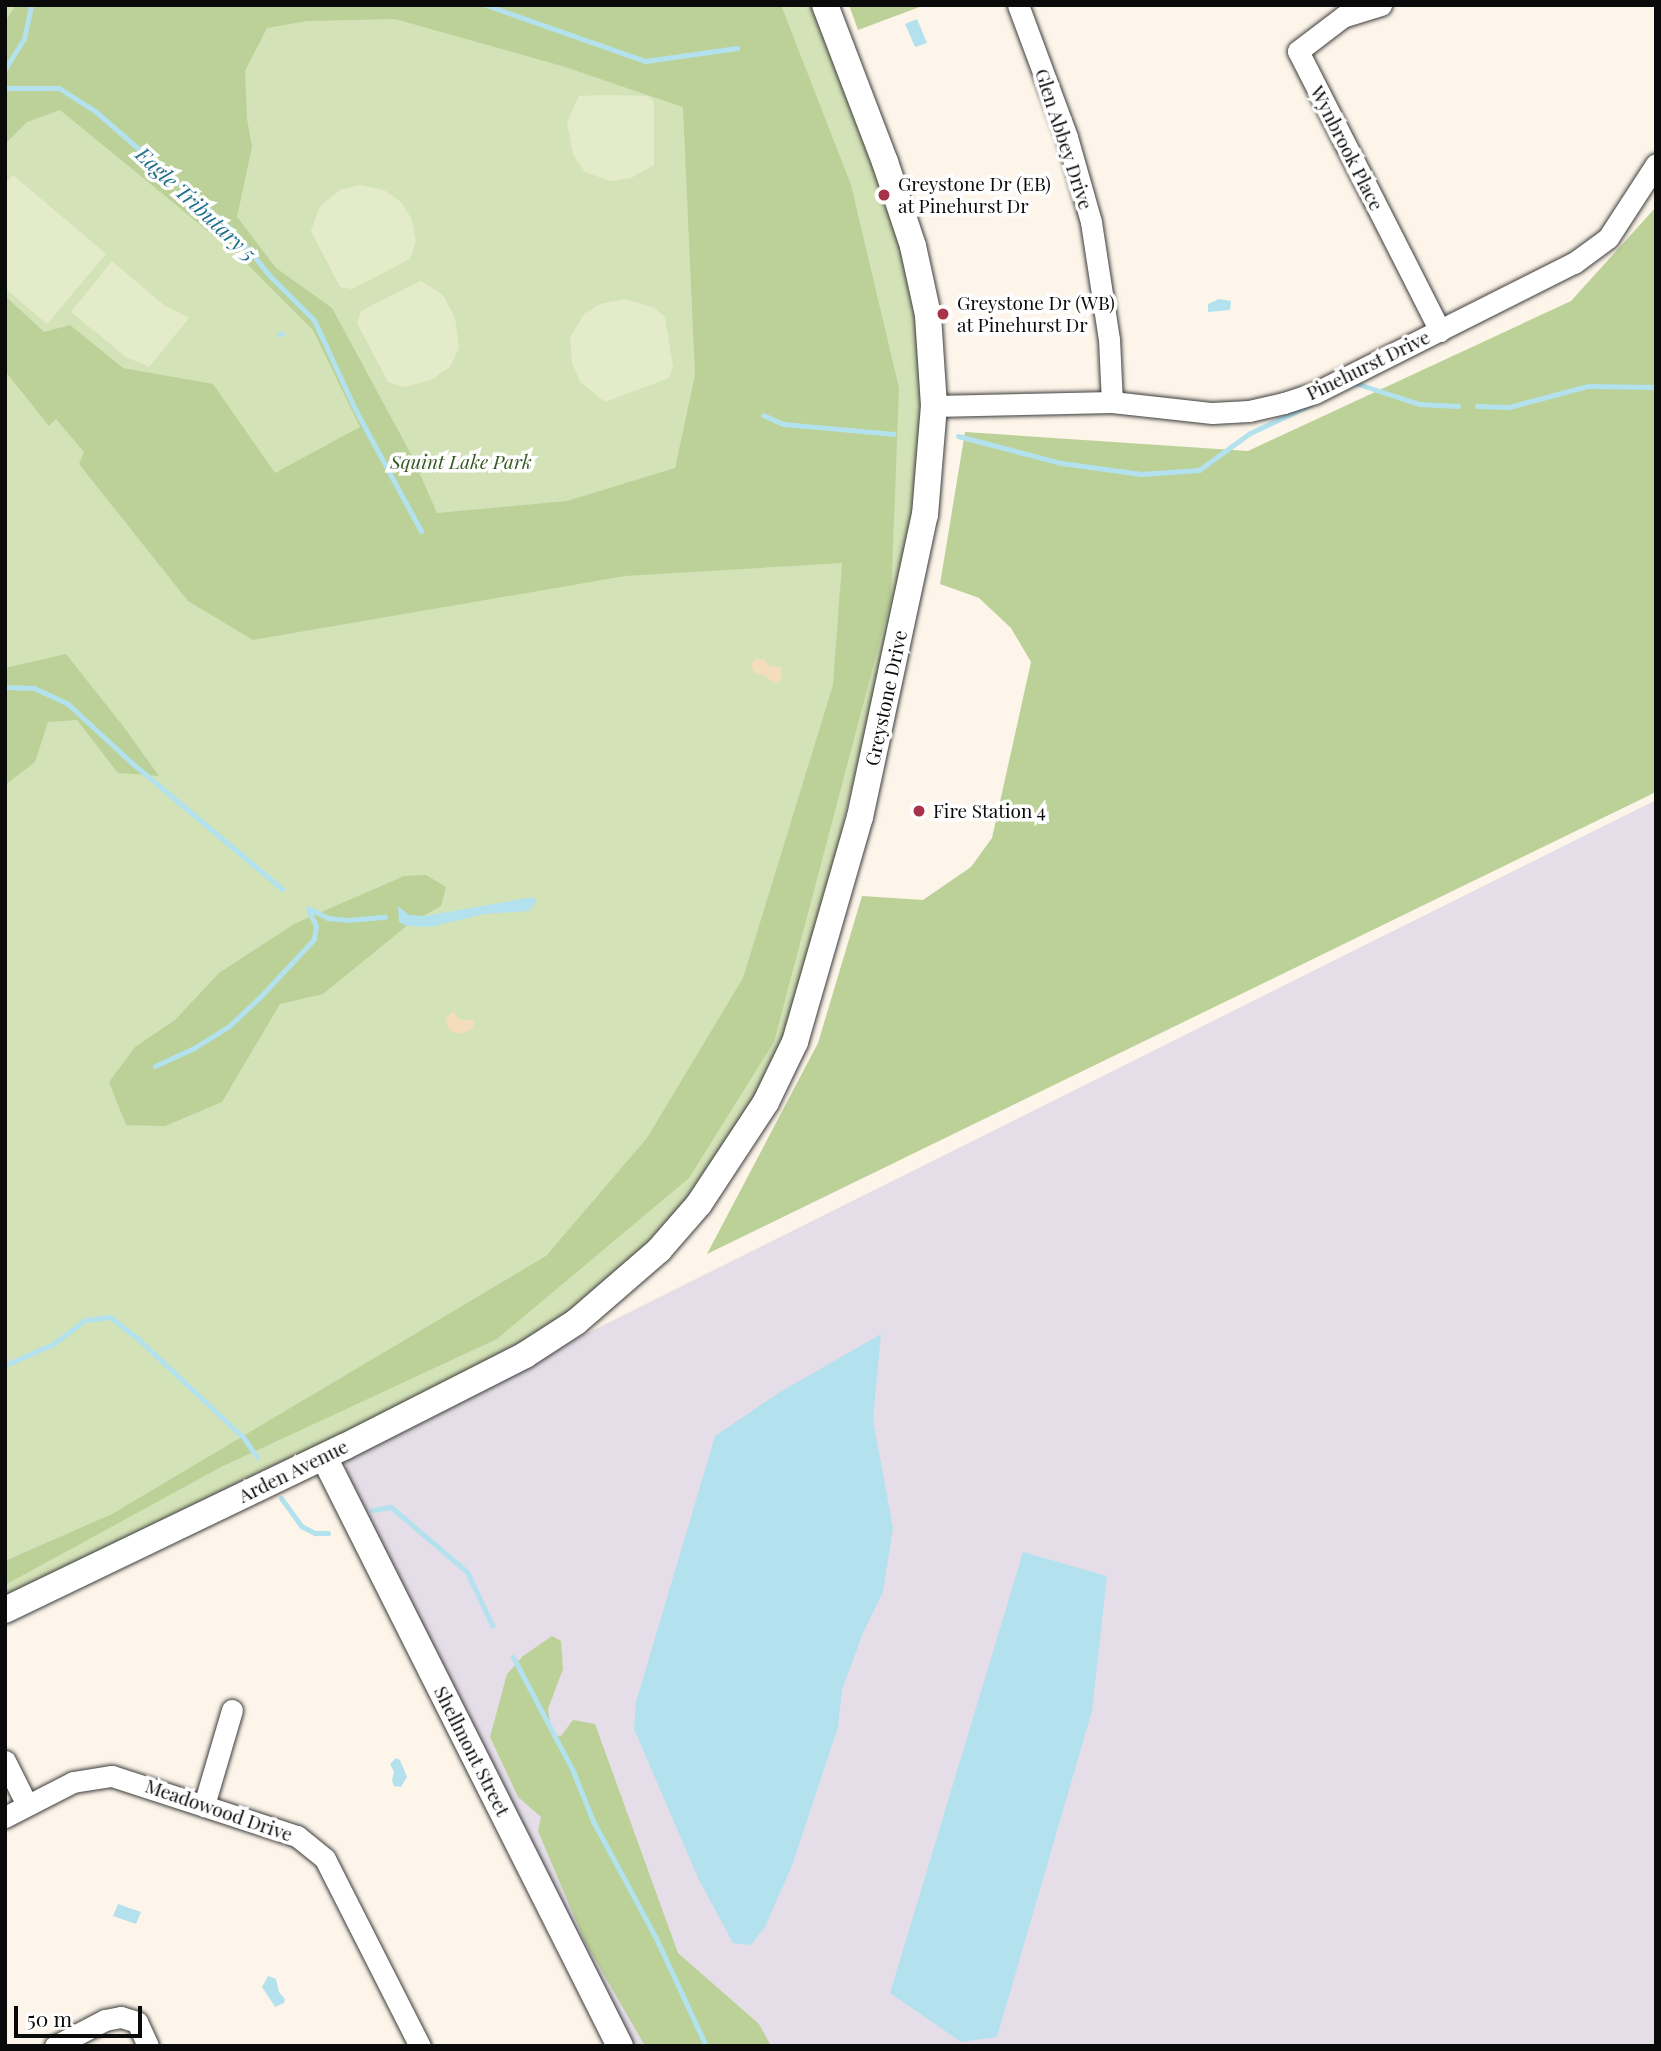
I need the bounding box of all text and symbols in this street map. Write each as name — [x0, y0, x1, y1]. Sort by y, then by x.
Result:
street label: Glen Abbey Drive — [1030, 65, 1098, 213]
street label: Wynbrook Place — [1306, 82, 1388, 214]
water label: Eagle Tributary 5 — [132, 141, 262, 265]
place label: Greystone Dr (EB) at Pinehurst Dr — [898, 173, 1051, 217]
marker: Greystone Dr (EB) at Pinehurst Dr — [876, 187, 892, 203]
place label: Greystone Dr (WB) at Pinehurst Dr — [957, 292, 1115, 336]
marker: Greystone Dr (WB) at Pinehurst Dr — [935, 306, 951, 322]
street label: Pinehurst Drive — [1302, 325, 1434, 405]
park label: Squint Lake Park — [390, 451, 532, 473]
street label: Greystone Drive — [860, 628, 912, 768]
place label: Fire Station 4 — [933, 800, 1046, 822]
marker: Fire Station 4 — [911, 803, 927, 819]
street label: Arden Avenue — [234, 1435, 352, 1507]
street label: Shellmont Street — [429, 1682, 515, 1820]
street label: Meadowood Drive — [142, 1774, 296, 1846]
scale bar — [18, 1992, 145, 2036]
text: 50 m — [27, 2004, 72, 2032]

